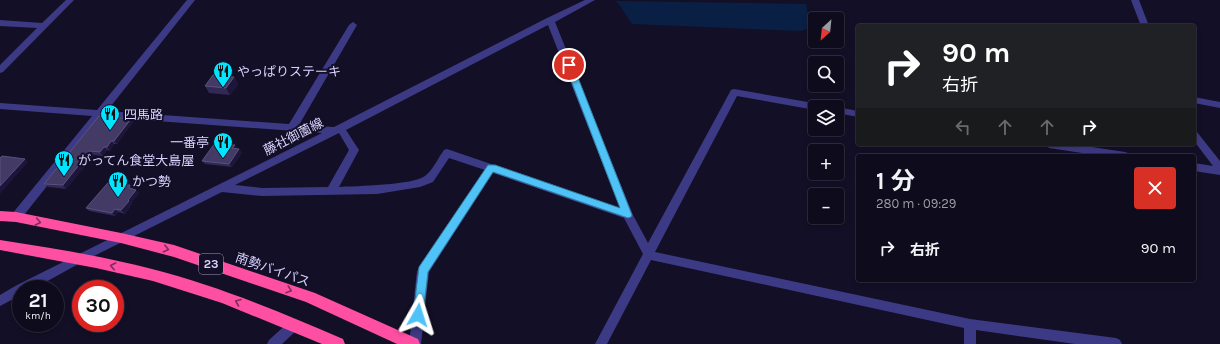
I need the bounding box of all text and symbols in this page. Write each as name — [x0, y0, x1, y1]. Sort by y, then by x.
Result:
north arrow — [808, 12, 844, 48]
map controls — [808, 12, 844, 224]
text: 90 m — [942, 36, 1010, 69]
icon: right — [876, 40, 928, 92]
pin — [552, 48, 586, 82]
icon: arrive — [558, 54, 580, 76]
button: search — [808, 56, 844, 92]
restaurant icon: やっぱりステーキ — [212, 60, 234, 88]
place label: やっぱりステーキ — [237, 64, 341, 79]
text: 右折 — [942, 74, 978, 96]
button: layers — [808, 100, 844, 136]
restaurant icon: 四馬路 — [99, 103, 121, 131]
place label: 四馬路 — [124, 107, 163, 122]
street label: 藤社御薗線 — [261, 115, 326, 158]
icon: left — [952, 116, 974, 138]
icon: ahead — [994, 116, 1016, 138]
icon: ahead — [1036, 116, 1058, 138]
icon: right — [1078, 116, 1100, 138]
restaurant icon: 一番亭 — [212, 131, 234, 159]
place label: 一番亭 — [170, 135, 209, 150]
button: + — [808, 144, 844, 180]
restaurant icon: がってん食堂大島屋 — [53, 149, 75, 177]
place label: がってん食堂大島屋 — [78, 153, 194, 168]
text: 1 分 — [876, 167, 915, 195]
button: close — [1134, 167, 1176, 209]
restaurant icon: かつ勢 — [107, 170, 129, 198]
place label: かつ勢 — [132, 174, 171, 189]
button: − — [808, 188, 844, 224]
text: 280 m · 09:29 — [876, 196, 956, 211]
one-way arrow — [35, 217, 42, 225]
icon: right — [876, 237, 898, 259]
text: 90 m — [1141, 239, 1176, 257]
text: 右折 — [910, 241, 940, 259]
one-way arrow — [162, 244, 169, 253]
street label: 南勢バイパス — [234, 250, 312, 289]
road number: 23 — [199, 254, 223, 274]
one-way arrow — [110, 263, 116, 271]
speed limit sign: 30 — [72, 280, 124, 332]
one-way arrow — [285, 285, 292, 294]
text: 21 — [28, 289, 48, 312]
position arrow — [397, 294, 439, 336]
one-way arrow — [234, 299, 241, 307]
text: km/h — [25, 310, 51, 322]

